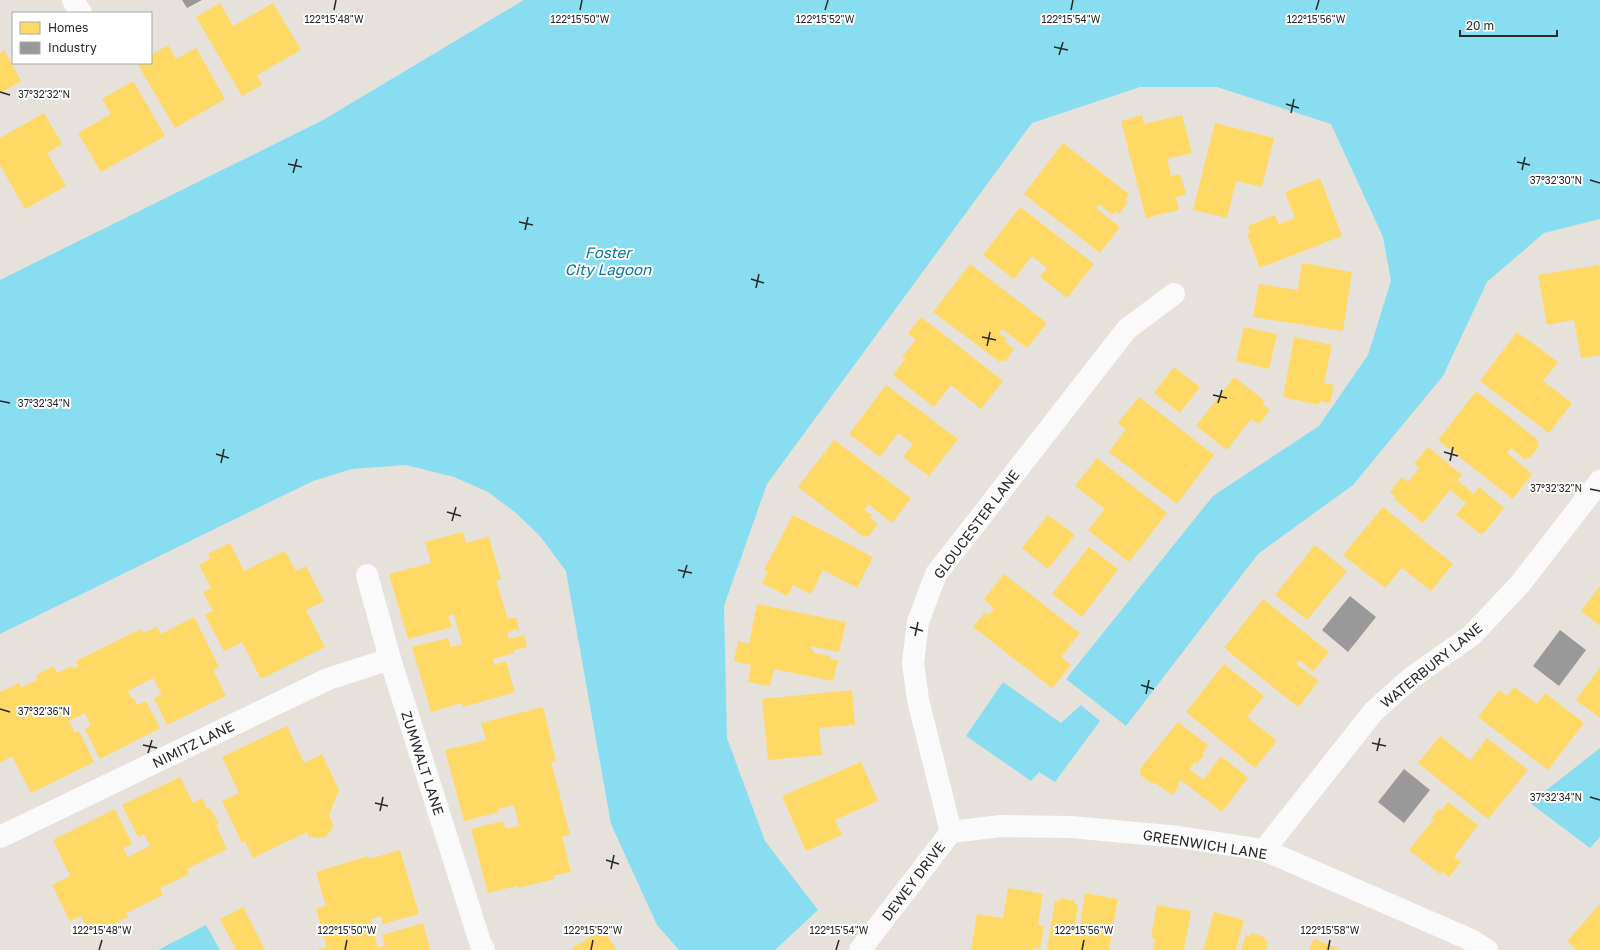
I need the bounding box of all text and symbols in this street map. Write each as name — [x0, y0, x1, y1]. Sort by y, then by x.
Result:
legend — [12, 12, 152, 64]
scale bar — [1460, 12, 1557, 38]
text: 122°15'48"W — [304, 13, 364, 25]
text: 122°15'50"W — [551, 13, 610, 25]
text: 122°15'52"W — [796, 13, 855, 25]
text: 122°15'54"W — [1042, 13, 1101, 25]
text: 122°15'56"W — [1287, 13, 1346, 25]
text: 20 m — [1466, 18, 1494, 33]
text: Homes — [48, 20, 88, 35]
text: Industry — [48, 40, 97, 55]
text: 37°32'32"N — [18, 88, 70, 100]
text: 37°32'30"N — [1530, 174, 1582, 186]
water label: Foster City Lagoon — [565, 243, 652, 279]
text: 37°32'34"N — [18, 397, 70, 409]
street label: GLOUCESTER LANE — [930, 466, 1022, 582]
text: 37°32'32"N — [1530, 482, 1582, 494]
street label: WATERBURY LANE — [1377, 619, 1485, 711]
text: 37°32'36"N — [18, 705, 70, 717]
street label: ZUMWALT LANE — [398, 709, 448, 817]
street label: NIMITZ LANE — [149, 717, 237, 771]
text: 37°32'34"N — [1530, 791, 1582, 803]
street label: GREENWICH LANE — [1142, 826, 1268, 862]
street label: DEWEY DRIVE — [878, 838, 948, 924]
text: 122°15'48"W — [72, 924, 132, 936]
text: 122°15'50"W — [318, 924, 377, 936]
text: 122°15'52"W — [564, 924, 623, 936]
text: 122°15'54"W — [810, 924, 869, 936]
text: 122°15'56"W — [1055, 924, 1114, 936]
text: 122°15'58"W — [1301, 924, 1360, 936]

